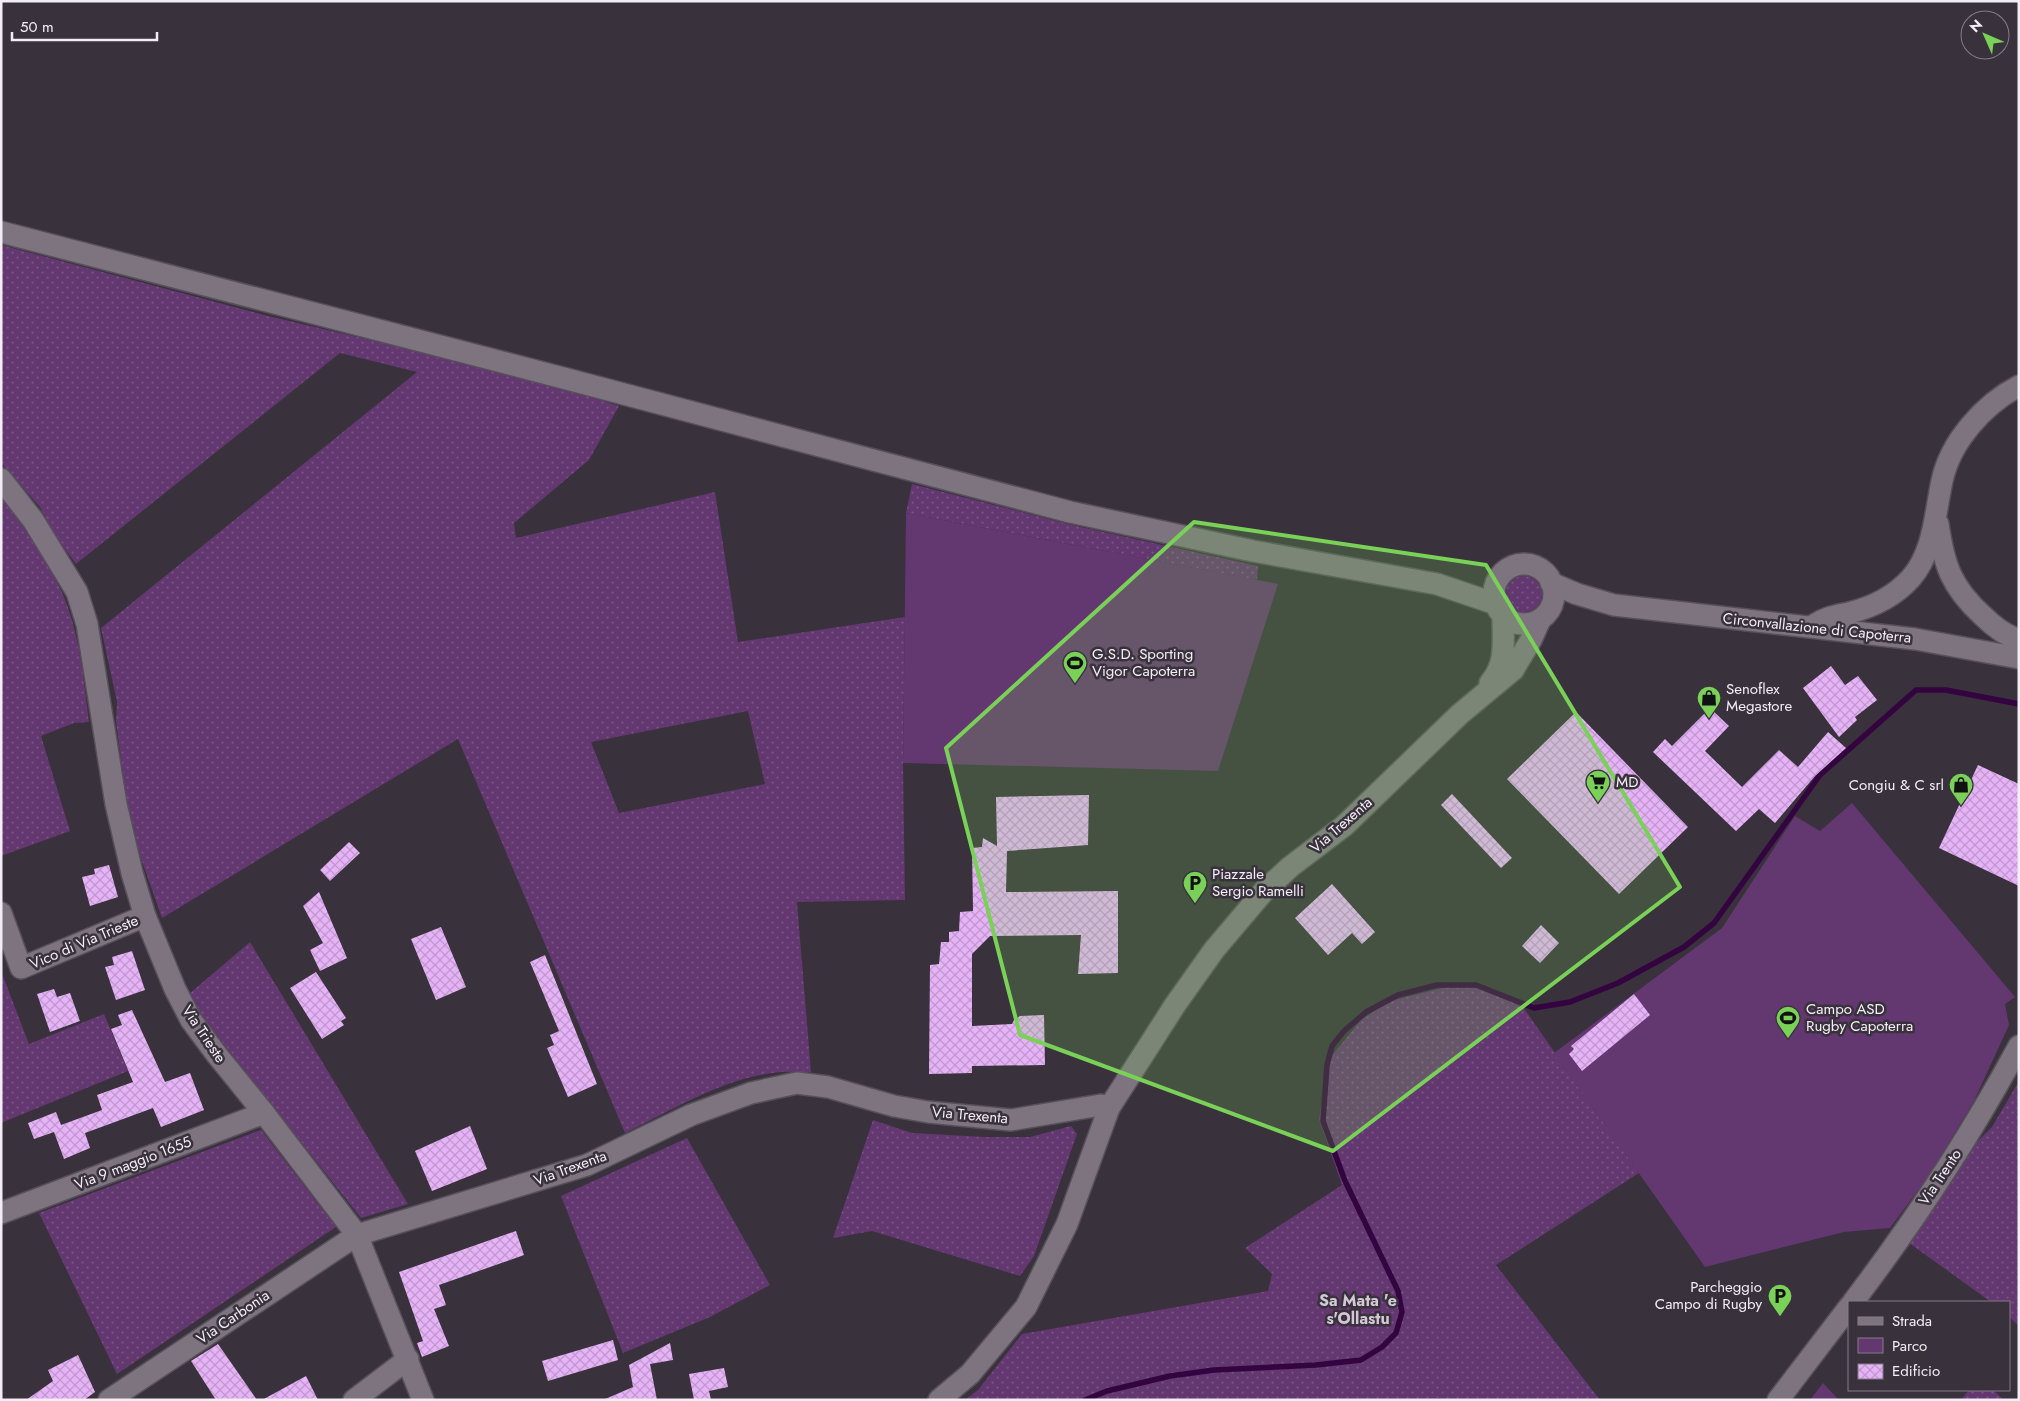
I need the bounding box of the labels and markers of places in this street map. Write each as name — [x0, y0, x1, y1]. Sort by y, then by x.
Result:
place label: G.S.D. Sporting Vigor Capoterra — [1092, 643, 1195, 682]
sports icon: G.S.D. Sporting Vigor Capoterra — [1062, 650, 1088, 684]
place label: Senoflex Megastore — [1726, 678, 1792, 717]
shop icon: Senoflex Megastore — [1696, 685, 1722, 719]
supermarket icon: MD — [1585, 769, 1611, 803]
place label: MD — [1616, 771, 1638, 793]
shop icon: Congiu & C srl — [1948, 772, 1974, 806]
place label: Congiu & C srl — [1849, 774, 1944, 796]
place label: Piazzale Sergio Ramelli — [1212, 863, 1304, 902]
parking icon: Piazzale Sergio Ramelli — [1182, 870, 1208, 904]
place label: Campo ASD Rugby Capoterra — [1806, 998, 1913, 1037]
sports icon: Campo ASD Rugby Capoterra — [1775, 1005, 1801, 1039]
place label: Parcheggio Campo di Rugby — [1655, 1276, 1762, 1315]
parking icon: Parcheggio Campo di Rugby — [1767, 1283, 1793, 1317]

